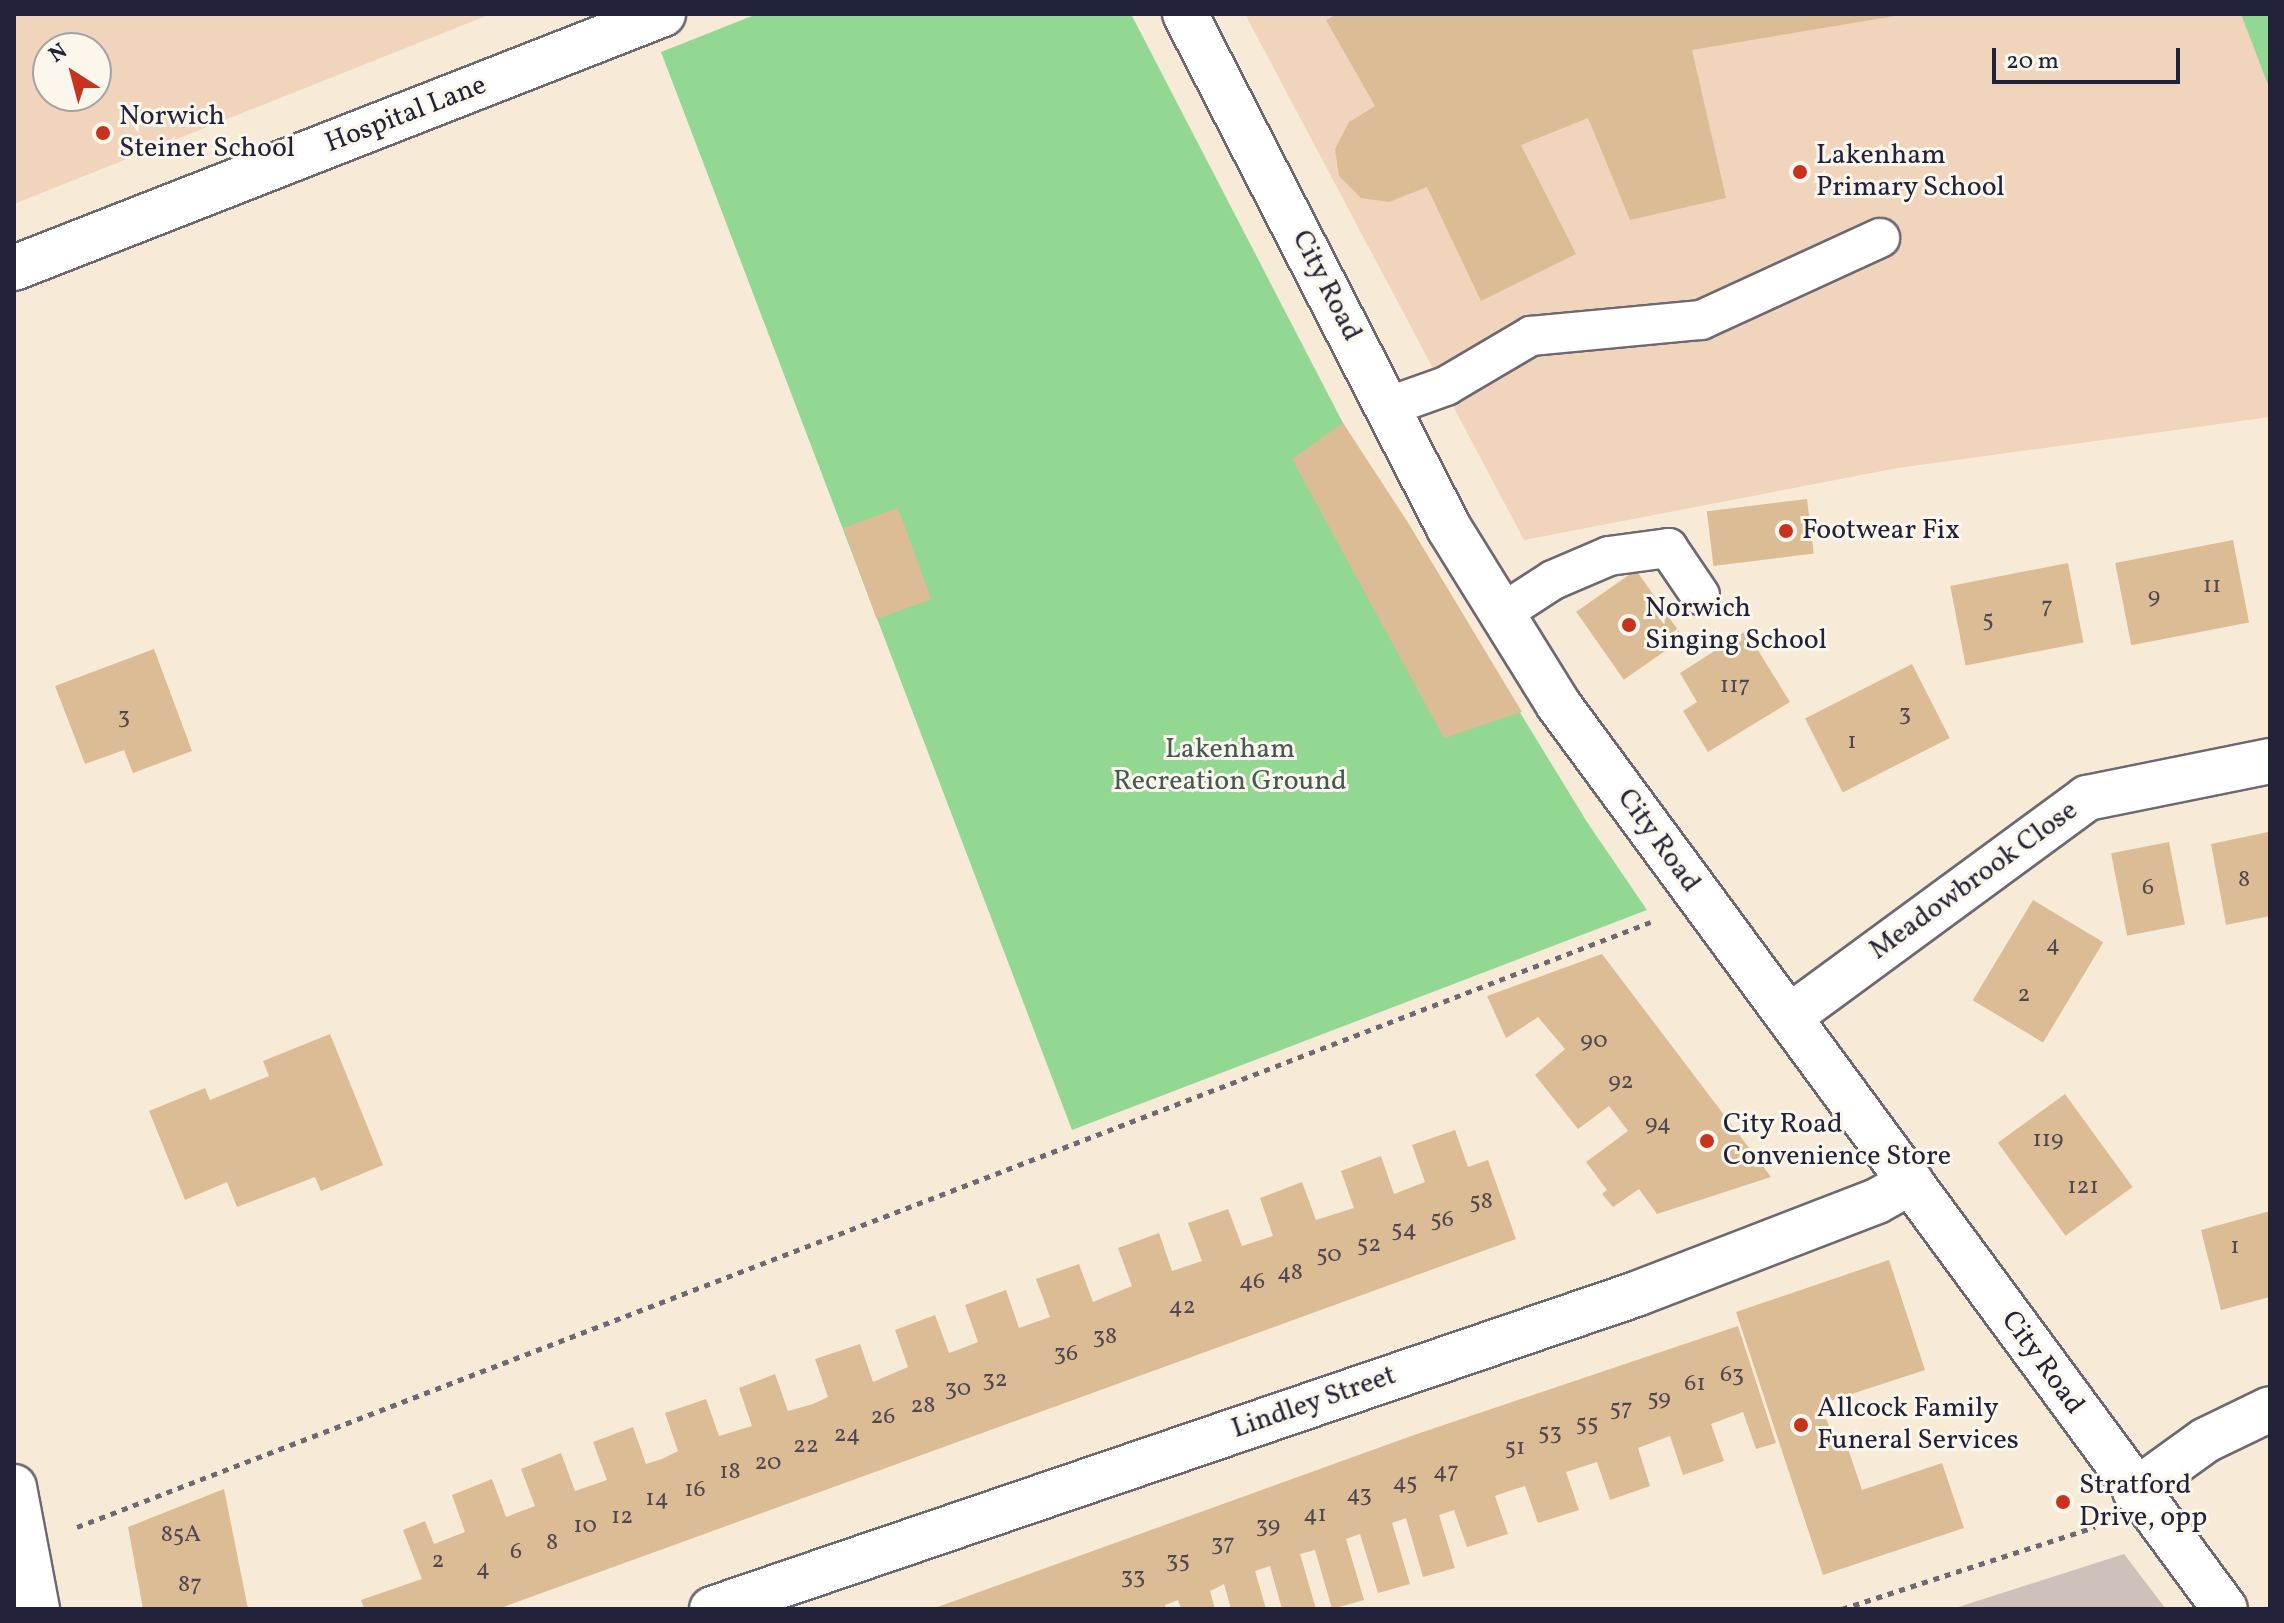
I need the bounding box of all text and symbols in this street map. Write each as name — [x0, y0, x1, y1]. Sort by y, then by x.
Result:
north arrow — [32, 32, 112, 112]
scale bar — [1996, 32, 2184, 82]
text: N — [43, 37, 74, 71]
text: 20 m — [2006, 45, 2059, 79]
street label: Hospital Lane — [321, 69, 491, 161]
place label: Norwich Steiner School — [119, 100, 295, 166]
marker: Norwich Steiner School — [94, 124, 112, 142]
place label: Lakenham Primary School — [1816, 139, 2005, 205]
marker: Lakenham Primary School — [1791, 163, 1809, 181]
street label: City Road — [1284, 225, 1368, 347]
place label: Footwear Fix — [1802, 514, 1960, 548]
marker: Footwear Fix — [1777, 522, 1795, 540]
house number: 11 — [2203, 573, 2221, 601]
house number: 9 — [2148, 584, 2160, 612]
place label: Norwich Singing School — [1645, 592, 1827, 658]
house number: 7 — [2041, 594, 2053, 622]
house number: 5 — [1982, 607, 1994, 635]
marker: Norwich Singing School — [1620, 616, 1638, 634]
house number: 117 — [1720, 673, 1750, 701]
house number: 3 — [1899, 701, 1911, 729]
house number: 3 — [118, 704, 130, 732]
house number: 1 — [1847, 729, 1857, 757]
park label: Lakenham Recreation Ground — [1113, 733, 1347, 799]
street label: City Road — [1609, 782, 1707, 900]
street label: Meadowbrook Close — [1863, 794, 2085, 968]
house number: 8 — [2238, 867, 2250, 895]
house number: 6 — [2142, 875, 2154, 903]
house number: 4 — [2046, 932, 2060, 960]
house number: 2 — [2018, 982, 2030, 1010]
house number: 90 — [1580, 1028, 1608, 1056]
house number: 92 — [1608, 1069, 1634, 1097]
place label: City Road Convenience Store — [1723, 1108, 1951, 1174]
house number: 94 — [1645, 1111, 1671, 1139]
house number: 119 — [2032, 1127, 2064, 1155]
marker: City Road Convenience Store — [1698, 1132, 1716, 1150]
house number: 121 — [2067, 1174, 2099, 1202]
house number: 58 — [1469, 1189, 1493, 1217]
house number: 56 — [1430, 1207, 1454, 1235]
house number: 54 — [1391, 1217, 1417, 1245]
house number: 52 — [1357, 1232, 1381, 1260]
house number: 1 — [2230, 1234, 2240, 1262]
house number: 50 — [1316, 1242, 1342, 1270]
house number: 48 — [1277, 1260, 1303, 1288]
house number: 46 — [1239, 1269, 1265, 1297]
house number: 42 — [1168, 1294, 1196, 1322]
street label: City Road — [1993, 1304, 2091, 1422]
house number: 38 — [1093, 1324, 1117, 1352]
house number: 36 — [1054, 1341, 1078, 1369]
street label: Lindley Street — [1227, 1359, 1401, 1447]
house number: 63 — [1720, 1362, 1744, 1390]
house number: 32 — [982, 1367, 1008, 1395]
house number: 61 — [1684, 1371, 1706, 1399]
house number: 30 — [945, 1376, 971, 1404]
house number: 59 — [1647, 1386, 1671, 1414]
place label: Allcock Family Funeral Services — [1817, 1392, 2019, 1458]
house number: 28 — [910, 1393, 936, 1421]
house number: 57 — [1609, 1396, 1633, 1424]
house number: 26 — [870, 1404, 896, 1432]
house number: 55 — [1575, 1411, 1599, 1439]
marker: Allcock Family Funeral Services — [1792, 1416, 1810, 1434]
house number: 53 — [1538, 1420, 1562, 1448]
house number: 24 — [834, 1422, 860, 1450]
house number: 22 — [793, 1433, 819, 1461]
house number: 51 — [1505, 1435, 1525, 1463]
house number: 20 — [754, 1450, 782, 1478]
house number: 18 — [719, 1459, 741, 1487]
house number: 47 — [1433, 1459, 1459, 1487]
place label: Stratford Drive, opp — [2079, 1469, 2207, 1535]
house number: 45 — [1392, 1470, 1418, 1498]
house number: 16 — [684, 1477, 706, 1505]
house number: 43 — [1346, 1482, 1372, 1510]
house number: 14 — [645, 1486, 669, 1514]
marker: Stratford Drive, opp — [2054, 1493, 2072, 1511]
house number: 41 — [1303, 1502, 1327, 1530]
house number: 12 — [611, 1504, 633, 1532]
house number: 10 — [573, 1513, 597, 1541]
house number: 39 — [1256, 1513, 1280, 1541]
house number: 85A — [161, 1522, 201, 1550]
house number: 8 — [546, 1530, 558, 1558]
house number: 37 — [1211, 1531, 1235, 1559]
house number: 6 — [510, 1539, 522, 1567]
house number: 2 — [432, 1548, 444, 1576]
house number: 35 — [1166, 1548, 1190, 1576]
house number: 4 — [476, 1556, 490, 1584]
house number: 33 — [1121, 1564, 1145, 1592]
house number: 87 — [178, 1572, 202, 1600]

